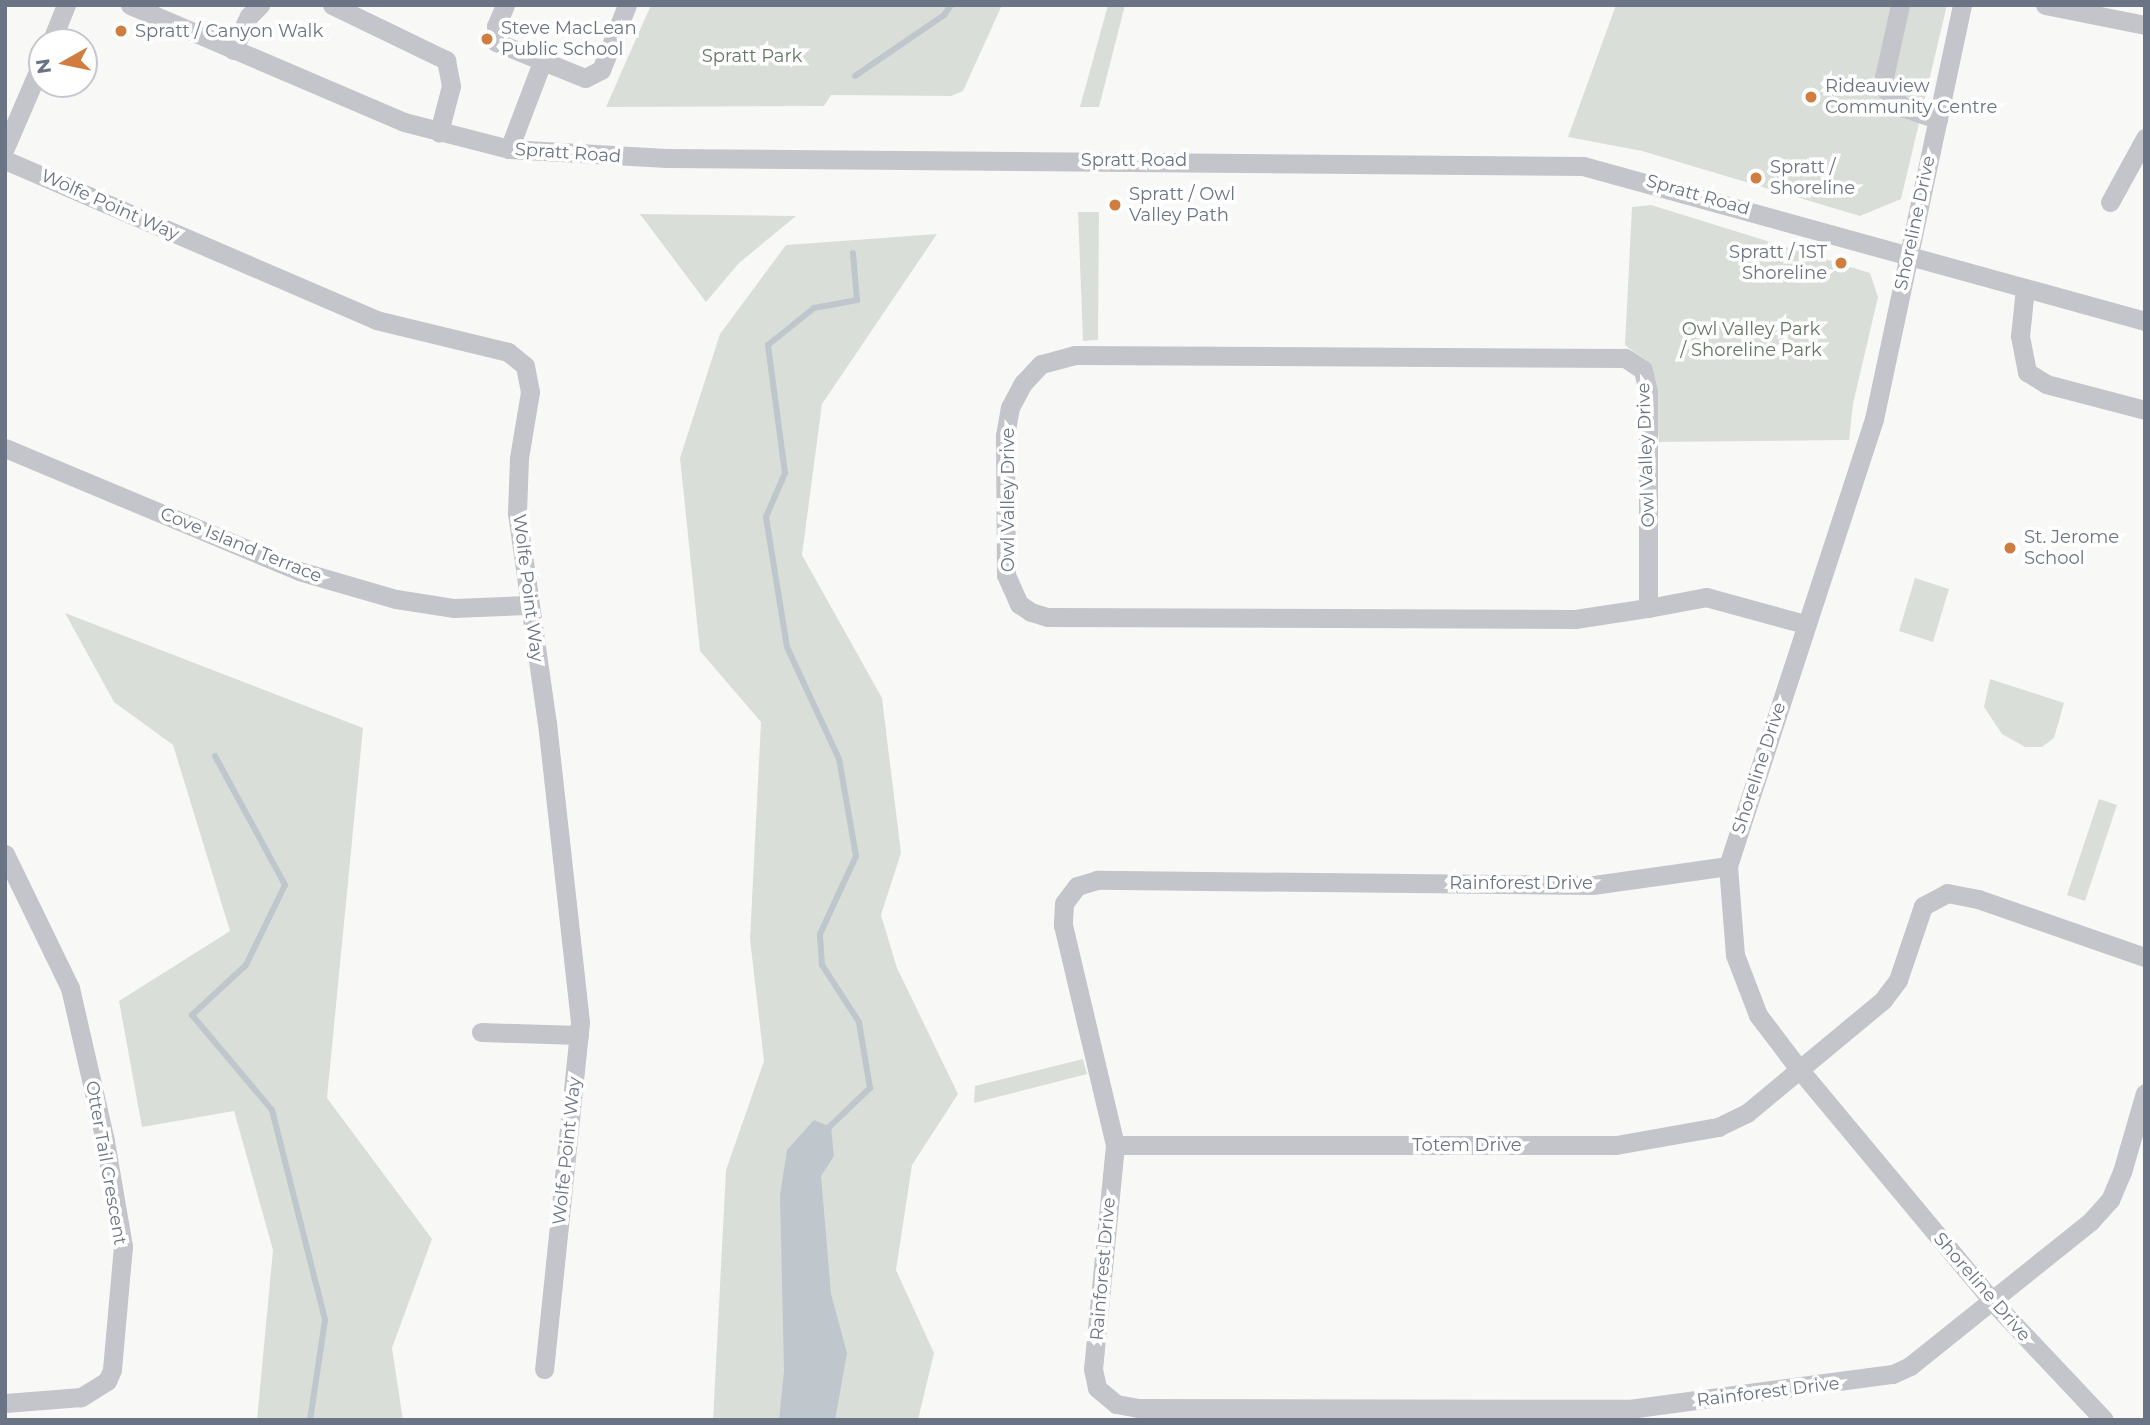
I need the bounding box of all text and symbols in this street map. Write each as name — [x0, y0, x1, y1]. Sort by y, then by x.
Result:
place label: Steve MacLean Public School — [501, 18, 637, 60]
place label: Spratt / Canyon Walk — [135, 20, 323, 42]
marker: Spratt / Canyon Walk — [113, 23, 129, 39]
north arrow — [28, 28, 98, 98]
marker: Steve MacLean Public School — [479, 31, 495, 47]
park label: Spratt Park — [702, 45, 802, 67]
text: N — [31, 57, 56, 75]
place label: Rideauview Community Centre — [1825, 76, 1997, 119]
marker: Rideauview Community Centre — [1803, 89, 1819, 105]
street label: Spratt Road — [514, 139, 622, 167]
street label: Spratt Road — [1081, 149, 1187, 171]
street label: Shoreline Drive — [1890, 154, 1940, 292]
place label: Spratt / Shoreline — [1770, 157, 1855, 200]
street label: Wolfe Point Way — [38, 165, 182, 245]
street label: Spratt Road — [1644, 170, 1752, 220]
marker: Spratt / Shoreline — [1748, 170, 1764, 186]
place label: Spratt / Owl Valley Path — [1129, 184, 1235, 227]
marker: Spratt / Owl Valley Path — [1107, 197, 1123, 213]
place label: Spratt / 1ST Shoreline — [1729, 242, 1827, 284]
marker: Spratt / 1ST Shoreline — [1833, 255, 1849, 271]
park label: Owl Valley Park / Shoreline Park — [1680, 319, 1822, 362]
street label: Owl Valley Drive — [1633, 382, 1659, 528]
street label: Owl Valley Drive — [997, 428, 1019, 572]
street label: Cove Island Terrace — [157, 503, 325, 587]
street label: Wolfe Point Way — [508, 513, 548, 663]
place label: St. Jerome School — [2024, 527, 2119, 570]
marker: St. Jerome School — [2002, 540, 2018, 556]
street label: Shoreline Drive — [1728, 700, 1790, 836]
street label: Rainforest Drive — [1449, 872, 1593, 894]
street label: Wolfe Point Way — [548, 1076, 586, 1226]
street label: Otter Tail Crescent — [81, 1079, 131, 1247]
street label: Totem Drive — [1412, 1134, 1522, 1156]
street label: Rainforest Drive — [1086, 1197, 1120, 1341]
street label: Shoreline Drive — [1929, 1228, 2035, 1346]
street label: Rainforest Drive — [1695, 1373, 1841, 1411]

